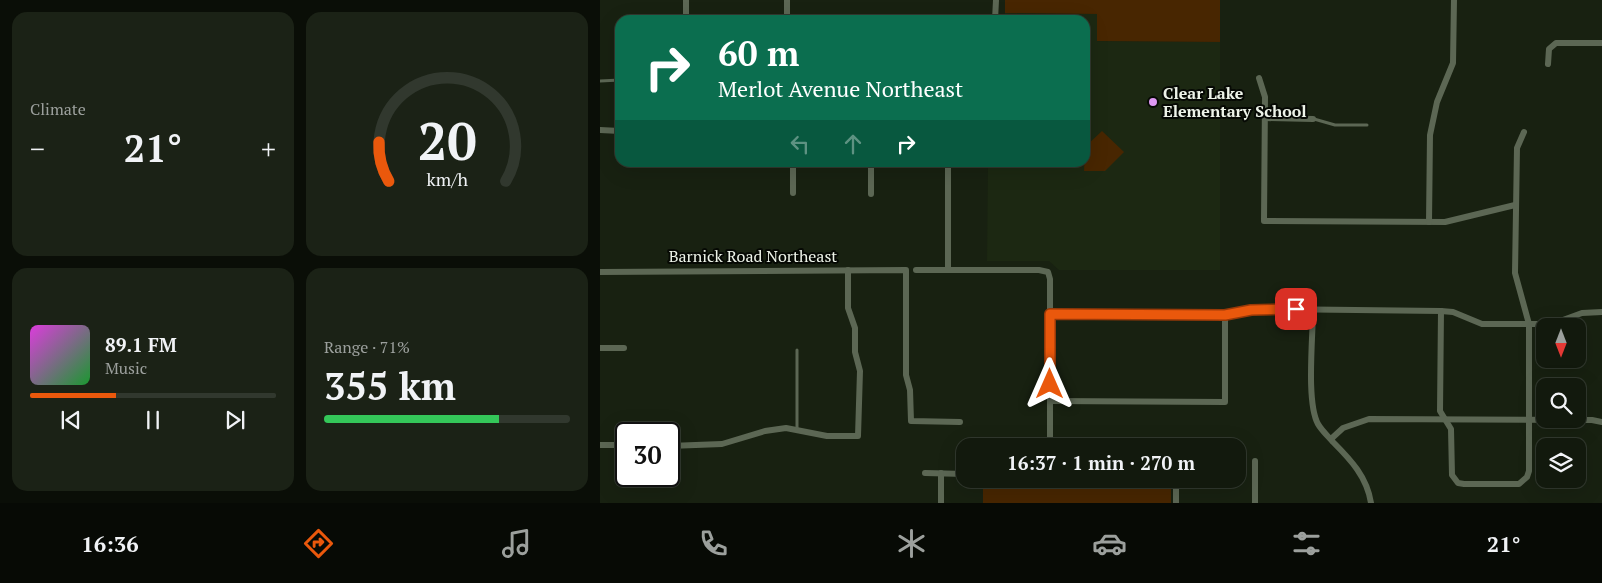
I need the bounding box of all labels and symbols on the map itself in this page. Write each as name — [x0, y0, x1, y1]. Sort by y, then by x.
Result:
place label: Clear Lake Elementary School — [1163, 82, 1307, 122]
marker: Clear Lake Elementary School — [1147, 96, 1159, 108]
street label: Barnick Road Northeast — [669, 245, 837, 267]
pin — [1275, 288, 1317, 330]
north arrow — [1536, 318, 1586, 368]
position arrow — [1023, 357, 1075, 409]
speed limit sign: 30 — [615, 422, 680, 487]

